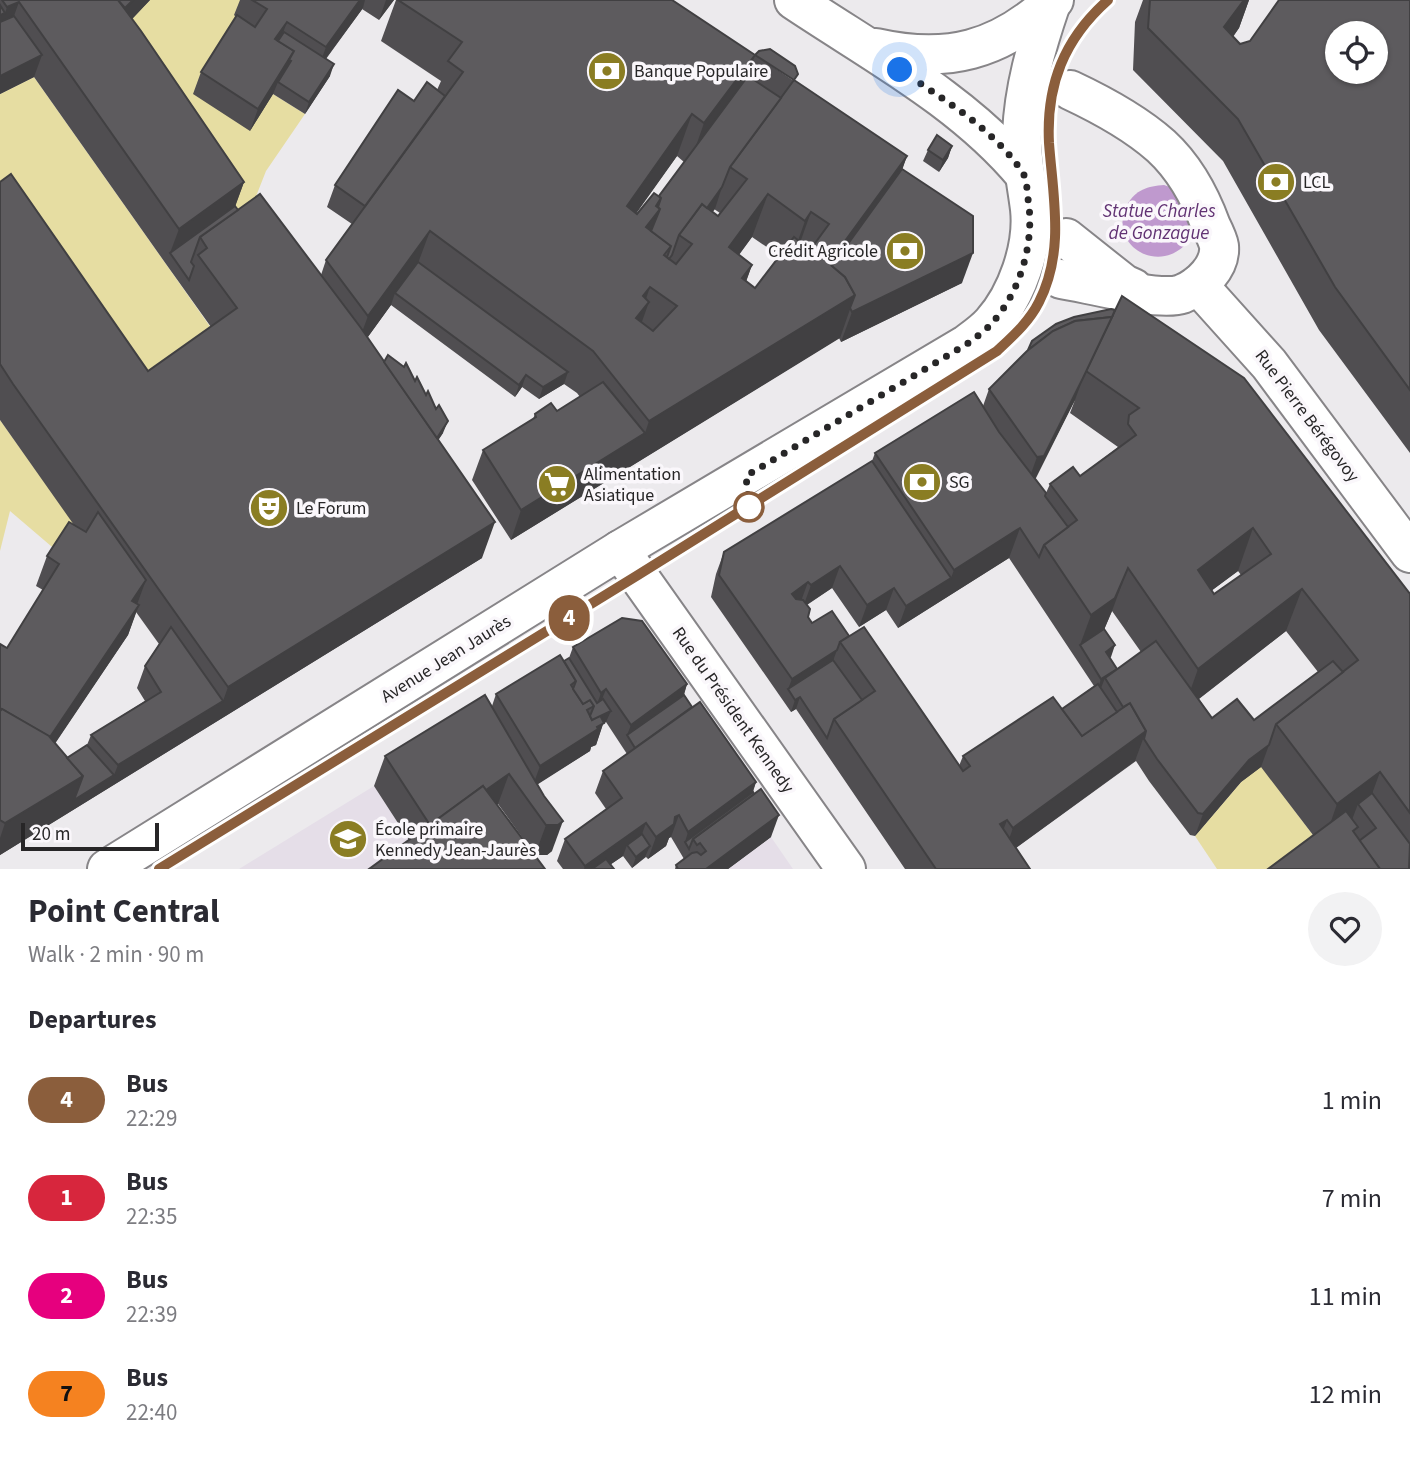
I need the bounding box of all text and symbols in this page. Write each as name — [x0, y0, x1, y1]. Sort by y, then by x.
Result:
map controls — [1325, 21, 1388, 84]
button: locate — [1325, 21, 1388, 84]
bank icon: Banque Populaire — [586, 50, 628, 92]
your location — [882, 52, 917, 87]
place label: Banque Populaire — [634, 59, 768, 84]
bank icon: LCL — [1255, 161, 1297, 203]
place label: LCL — [1303, 170, 1331, 195]
water label: Statue Charles de Gonzague — [1102, 198, 1216, 247]
bank icon: Crédit Agricole — [884, 230, 926, 272]
place label: Crédit Agricole — [768, 239, 878, 264]
street label: Rue Pierre Bérégovoy — [1249, 344, 1366, 488]
bank icon: SG — [901, 461, 943, 503]
place label: Alimentation Asiatique — [584, 462, 681, 508]
supermarket icon: Alimentation Asiatique — [536, 463, 578, 505]
place label: SG — [949, 470, 970, 495]
theatre icon: Le Forum — [248, 487, 290, 529]
unlabelled marker — [734, 492, 764, 522]
place label: Le Forum — [296, 496, 366, 521]
line badge: 4 — [546, 595, 592, 641]
text: 4 — [563, 600, 575, 635]
street label: Avenue Jean Jaurès — [376, 609, 516, 709]
street label: Rue du Président Kennedy — [666, 622, 800, 799]
place label: École primaire Kennedy Jean-Jaurès — [375, 817, 536, 863]
school or university icon: École primaire Kennedy Jean-Jaurès — [327, 818, 369, 860]
scale bar — [21, 820, 159, 852]
text: 20 m — [32, 821, 70, 848]
text: Point Central — [28, 888, 219, 935]
button: heart — [1308, 892, 1382, 966]
text: Walk · 2 min · 90 m — [28, 938, 204, 971]
text: Departures — [28, 1001, 156, 1038]
text: Bus — [126, 1065, 168, 1102]
text: 4 — [60, 1082, 73, 1117]
text: 1 min — [1322, 1082, 1382, 1119]
text: 22:29 — [126, 1102, 177, 1135]
text: Bus — [126, 1163, 168, 1200]
text: 1 — [60, 1180, 73, 1215]
text: 7 min — [1322, 1180, 1382, 1217]
text: 22:35 — [126, 1200, 177, 1233]
text: Bus — [126, 1261, 168, 1298]
text: 2 — [60, 1278, 73, 1313]
text: 11 min — [1309, 1278, 1382, 1315]
text: 22:39 — [126, 1298, 177, 1331]
text: Bus — [126, 1359, 168, 1396]
text: 7 — [60, 1376, 73, 1411]
text: 12 min — [1309, 1376, 1382, 1413]
text: 22:40 — [126, 1396, 177, 1429]

